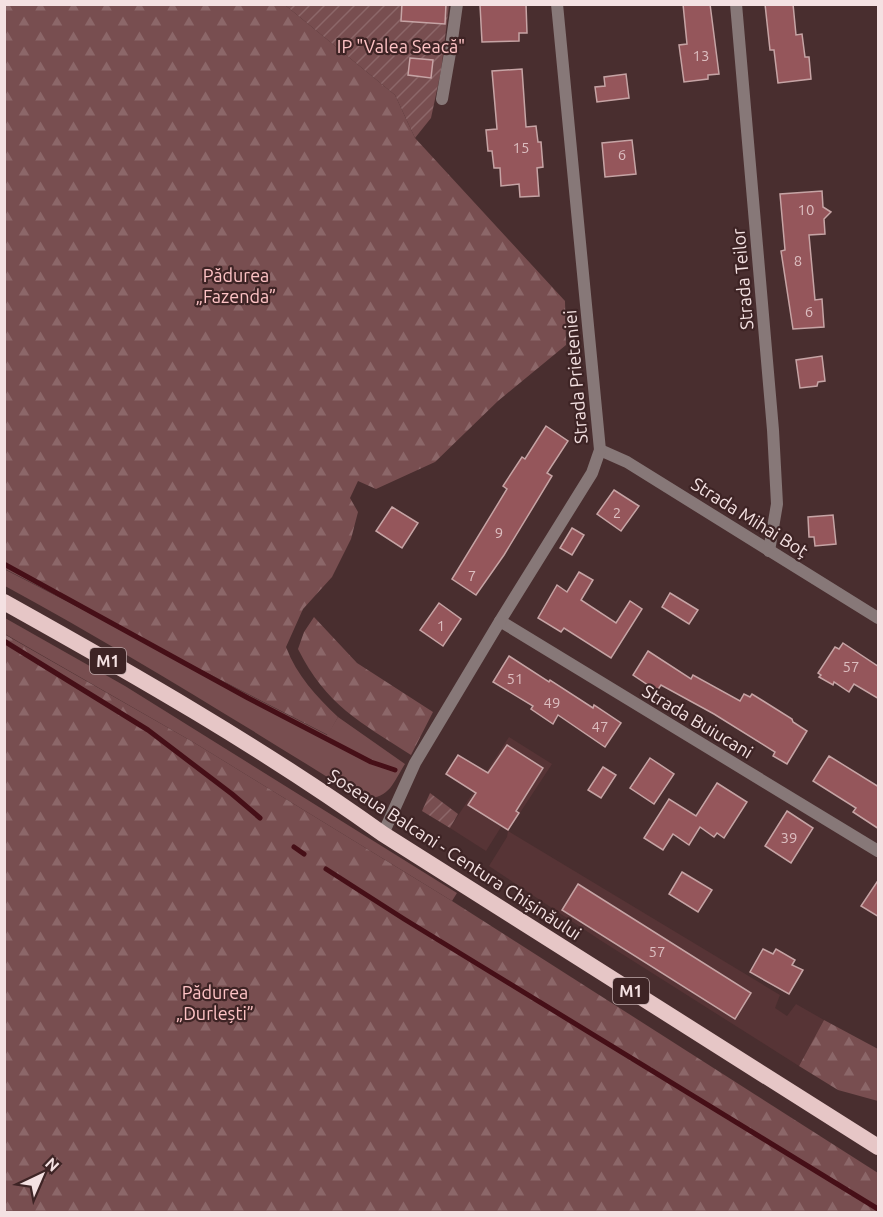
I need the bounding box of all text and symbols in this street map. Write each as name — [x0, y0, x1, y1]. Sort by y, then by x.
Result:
park label: IP "Valea Seacă" — [337, 36, 465, 56]
house number: 13 — [693, 47, 709, 64]
house number: 15 — [513, 139, 529, 156]
house number: 6 — [618, 146, 626, 163]
house number: 10 — [798, 201, 814, 218]
street label: Strada Teilor — [728, 227, 756, 331]
house number: 8 — [794, 252, 802, 269]
park label: Pădurea „Fazenda” — [196, 265, 276, 306]
house number: 6 — [805, 303, 813, 320]
street label: Strada Prieteniei — [559, 309, 591, 445]
street label: Strada Mihai Boț — [688, 473, 812, 561]
house number: 2 — [613, 504, 621, 521]
house number: 9 — [495, 524, 503, 541]
house number: 7 — [468, 567, 476, 584]
house number: 1 — [437, 617, 445, 634]
road number: M1 — [90, 648, 126, 674]
house number: 57 — [843, 658, 859, 675]
house number: 51 — [507, 670, 523, 687]
street label: Strada Buiucani — [639, 680, 757, 762]
house number: 49 — [544, 694, 560, 711]
house number: 47 — [592, 718, 608, 735]
street label: Șoseaua Balcani - Centura Chișinăului — [325, 765, 585, 943]
house number: 39 — [781, 829, 797, 846]
house number: 57 — [649, 943, 665, 960]
road number: M1 — [613, 978, 649, 1004]
park label: Pădurea „Durlești” — [176, 982, 254, 1023]
north arrow — [12, 1145, 72, 1205]
text: N — [42, 1154, 63, 1175]

